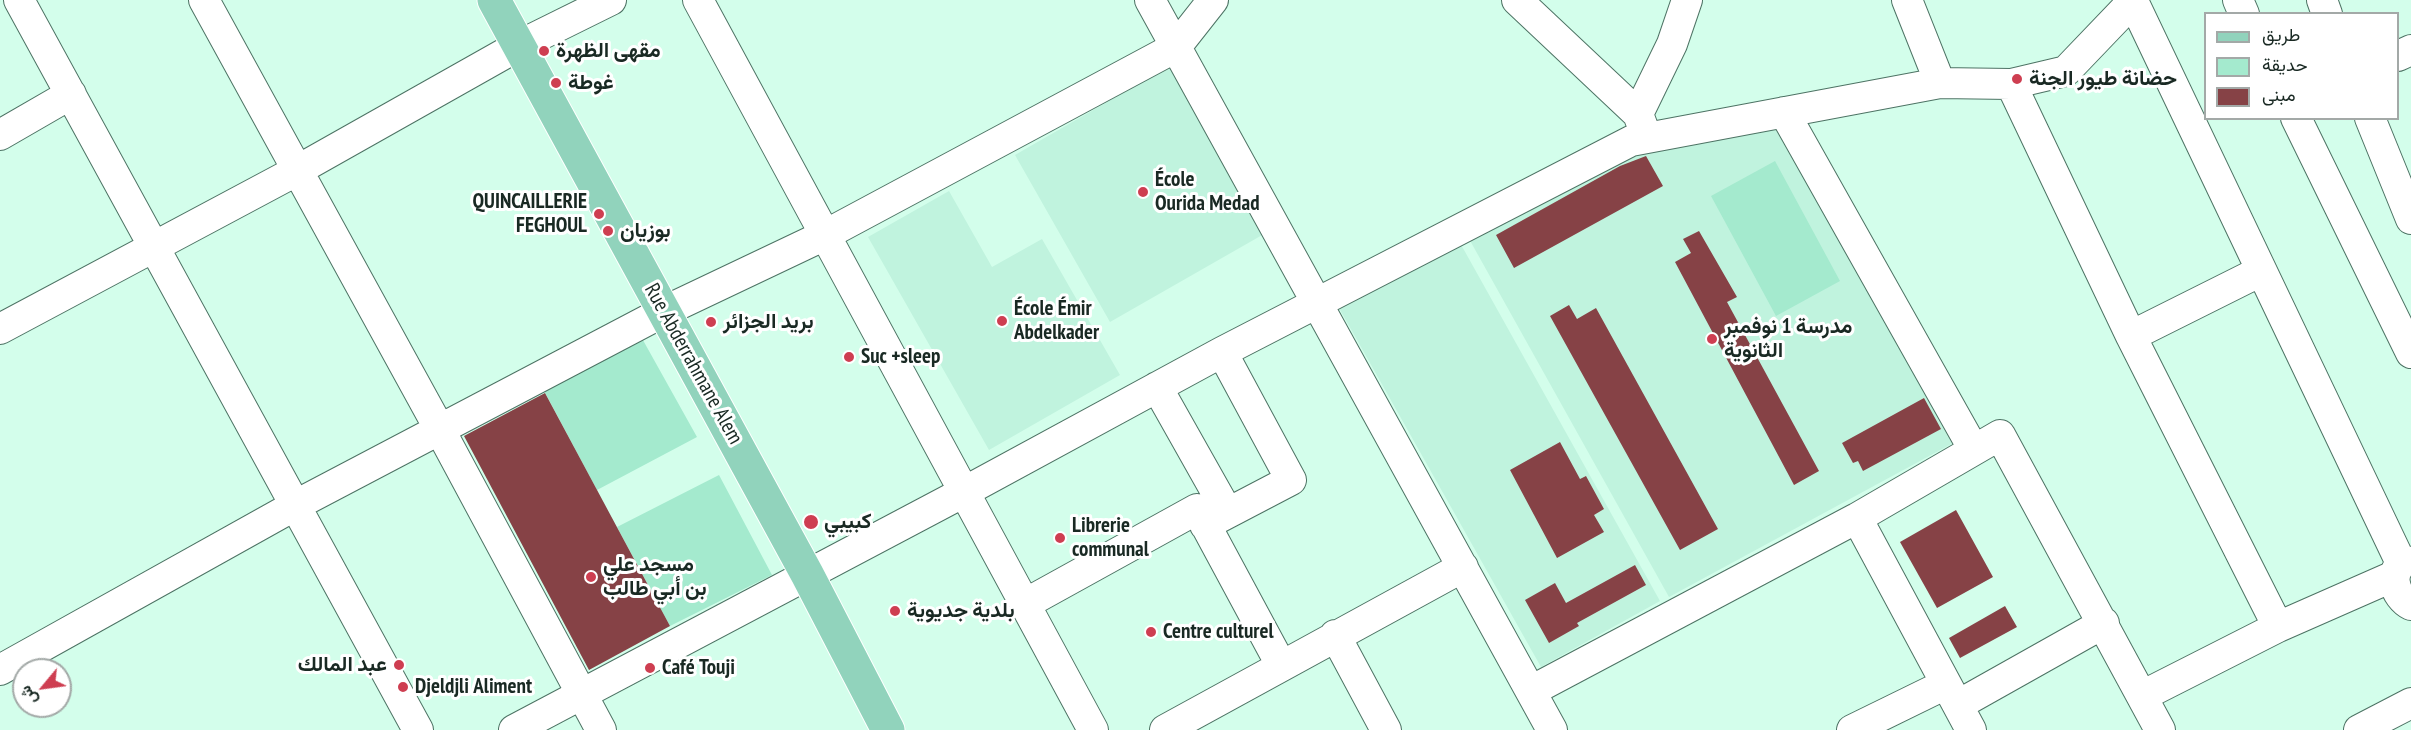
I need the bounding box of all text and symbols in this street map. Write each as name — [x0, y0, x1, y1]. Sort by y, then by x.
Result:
legend — [2204, 12, 2399, 120]
text: طريق — [2262, 23, 2300, 46]
place label: مقهى الظهرة — [556, 38, 661, 64]
marker: مقهى الظهرة — [537, 44, 551, 58]
text: حديقة — [2262, 53, 2308, 76]
place label: حضانة طيور الجنة — [2029, 66, 2177, 92]
place label: غوطة — [568, 70, 614, 96]
marker: حضانة طيور الجنة — [2010, 72, 2024, 86]
marker: غوطة — [549, 76, 563, 90]
text: مبنى — [2262, 83, 2296, 106]
place label: École Ourida Medad — [1155, 167, 1259, 217]
marker: École Ourida Medad — [1136, 185, 1150, 199]
place label: QUINCAILLERIE FEGHOUL — [472, 189, 587, 239]
marker: QUINCAILLERIE FEGHOUL — [592, 207, 606, 221]
place label: بوزيان — [620, 218, 671, 244]
marker: بوزيان — [601, 224, 615, 238]
street label: Rue Abderrahmane Alem — [638, 279, 748, 449]
place label: École Émir Abdelkader — [1014, 296, 1099, 346]
place label: بريد الجزائر — [723, 309, 814, 335]
marker: École Émir Abdelkader — [995, 314, 1009, 328]
place label: مدرسة 1 نوفمبر الثانوية — [1724, 314, 1852, 364]
marker: بريد الجزائر — [704, 315, 718, 329]
marker: مدرسة 1 نوفمبر الثانوية — [1705, 332, 1719, 346]
place label: Suc +sleep — [861, 344, 940, 370]
marker: Suc +sleep — [842, 350, 856, 364]
place label: كبيبي — [824, 509, 871, 535]
marker: كبيبي — [802, 513, 820, 531]
place label: Librerie communal — [1072, 513, 1149, 563]
marker: Librerie communal — [1053, 531, 1067, 545]
place label: مسجد علي بن أبي طالب — [603, 552, 707, 602]
marker: مسجد علي بن أبي طالب — [584, 570, 598, 584]
place label: بلدية جديوية — [907, 598, 1015, 624]
marker: بلدية جديوية — [888, 604, 902, 618]
place label: Centre culturel — [1163, 619, 1274, 645]
marker: Centre culturel — [1144, 625, 1158, 639]
place label: عبد المالك — [298, 652, 387, 678]
place label: Café Touji — [662, 655, 735, 681]
north arrow — [12, 658, 72, 718]
marker: عبد المالك — [392, 658, 406, 672]
marker: Café Touji — [643, 661, 657, 675]
place label: Djeldjli Aliment — [415, 674, 532, 700]
marker: Djeldjli Aliment — [396, 680, 410, 694]
text: ش — [15, 683, 41, 709]

